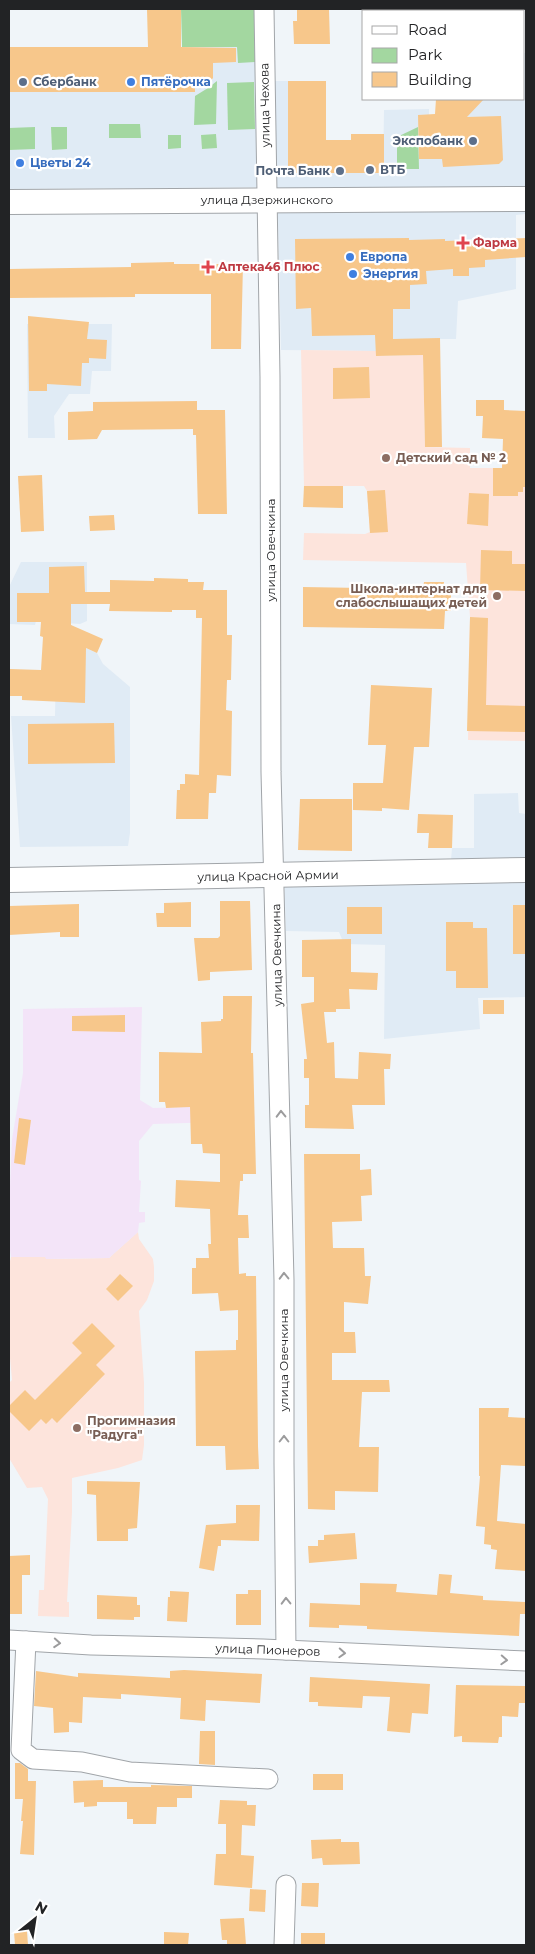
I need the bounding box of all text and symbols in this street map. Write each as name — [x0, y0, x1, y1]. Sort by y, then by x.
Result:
legend — [362, 10, 525, 100]
text: Road — [408, 20, 447, 39]
text: Park — [408, 45, 442, 64]
street label: улица Чехова — [256, 63, 273, 148]
text: Building — [408, 70, 472, 89]
place label: Сбербанк — [33, 74, 97, 89]
place label: Пятёрочка — [141, 74, 211, 89]
marker: Сбербанк — [17, 76, 29, 88]
marker: Пятёрочка — [125, 76, 137, 88]
place label: Экспобанк — [392, 133, 463, 148]
marker: Экспобанк — [467, 135, 479, 147]
place label: Цветы 24 — [30, 155, 91, 170]
marker: Цветы 24 — [14, 157, 26, 169]
place label: ВТБ — [380, 162, 405, 177]
place label: Почта Банк — [256, 163, 330, 178]
marker: ВТБ — [364, 164, 376, 176]
marker: Почта Банк — [334, 165, 346, 177]
street label: улица Дзержинского — [200, 192, 334, 207]
place label: Фарма — [473, 235, 517, 250]
marker: Фарма — [457, 237, 469, 249]
place label: Европа — [360, 249, 407, 264]
marker: Европа — [344, 251, 356, 263]
place label: Аптека46 Плюс — [218, 259, 320, 274]
marker: Аптека46 Плюс — [202, 261, 214, 273]
place label: Энергия — [363, 266, 418, 281]
marker: Энергия — [347, 268, 359, 280]
place label: Детский сад № 2 — [396, 450, 506, 465]
marker: Детский сад № 2 — [380, 452, 392, 464]
street label: улица Овечкина — [263, 498, 278, 603]
place label: Школа-интернат для слабослышащих детей — [336, 581, 487, 610]
marker: Школа-интернат для слабослышащих детей — [491, 590, 503, 602]
street label: улица Красной Армии — [196, 867, 339, 884]
street label: улица Овечкина — [268, 903, 285, 1008]
one-way arrow — [276, 1110, 286, 1118]
one-way arrow — [279, 1272, 289, 1280]
street label: улица Овечкина — [276, 1308, 291, 1413]
place label: Прогимназия "Радуга" — [87, 1413, 176, 1442]
marker: Прогимназия "Радуга" — [71, 1422, 83, 1434]
one-way arrow — [279, 1434, 289, 1442]
one-way arrow — [281, 1597, 291, 1604]
one-way arrow — [54, 1638, 62, 1649]
street label: улица Пионеров — [214, 1640, 321, 1659]
one-way arrow — [338, 1647, 346, 1658]
one-way arrow — [501, 1655, 509, 1666]
north arrow — [10, 1894, 60, 1944]
text: N — [32, 1897, 51, 1918]

